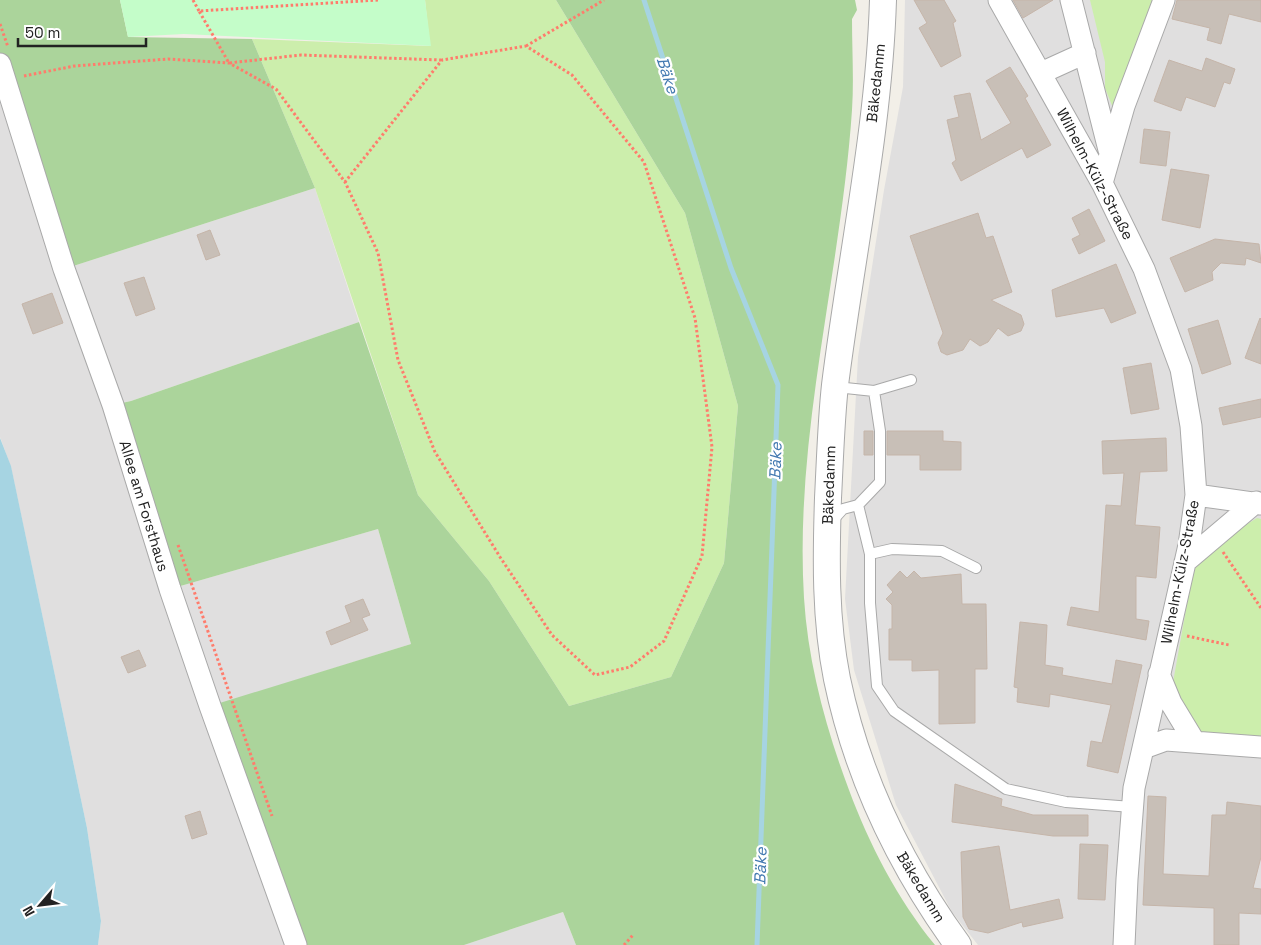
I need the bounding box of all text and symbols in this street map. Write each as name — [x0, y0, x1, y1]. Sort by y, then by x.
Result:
scale bar — [18, 15, 145, 47]
text: 50 m — [25, 23, 60, 42]
street label: Bäkedamm — [862, 43, 889, 123]
water label: Bäke — [652, 54, 683, 97]
street label: Wilhelm-Külz-Straße — [1053, 105, 1138, 243]
street label: Allee am Forsthaus — [116, 438, 173, 574]
water label: Bäke — [764, 441, 787, 480]
street label: Bäkedamm — [818, 445, 839, 525]
street label: Wilhelm-Külz-Straße — [1156, 498, 1203, 646]
water label: Bäke — [749, 846, 772, 885]
street label: Bäkedamm — [893, 848, 950, 926]
north arrow — [15, 880, 65, 930]
text: N — [18, 903, 39, 919]

